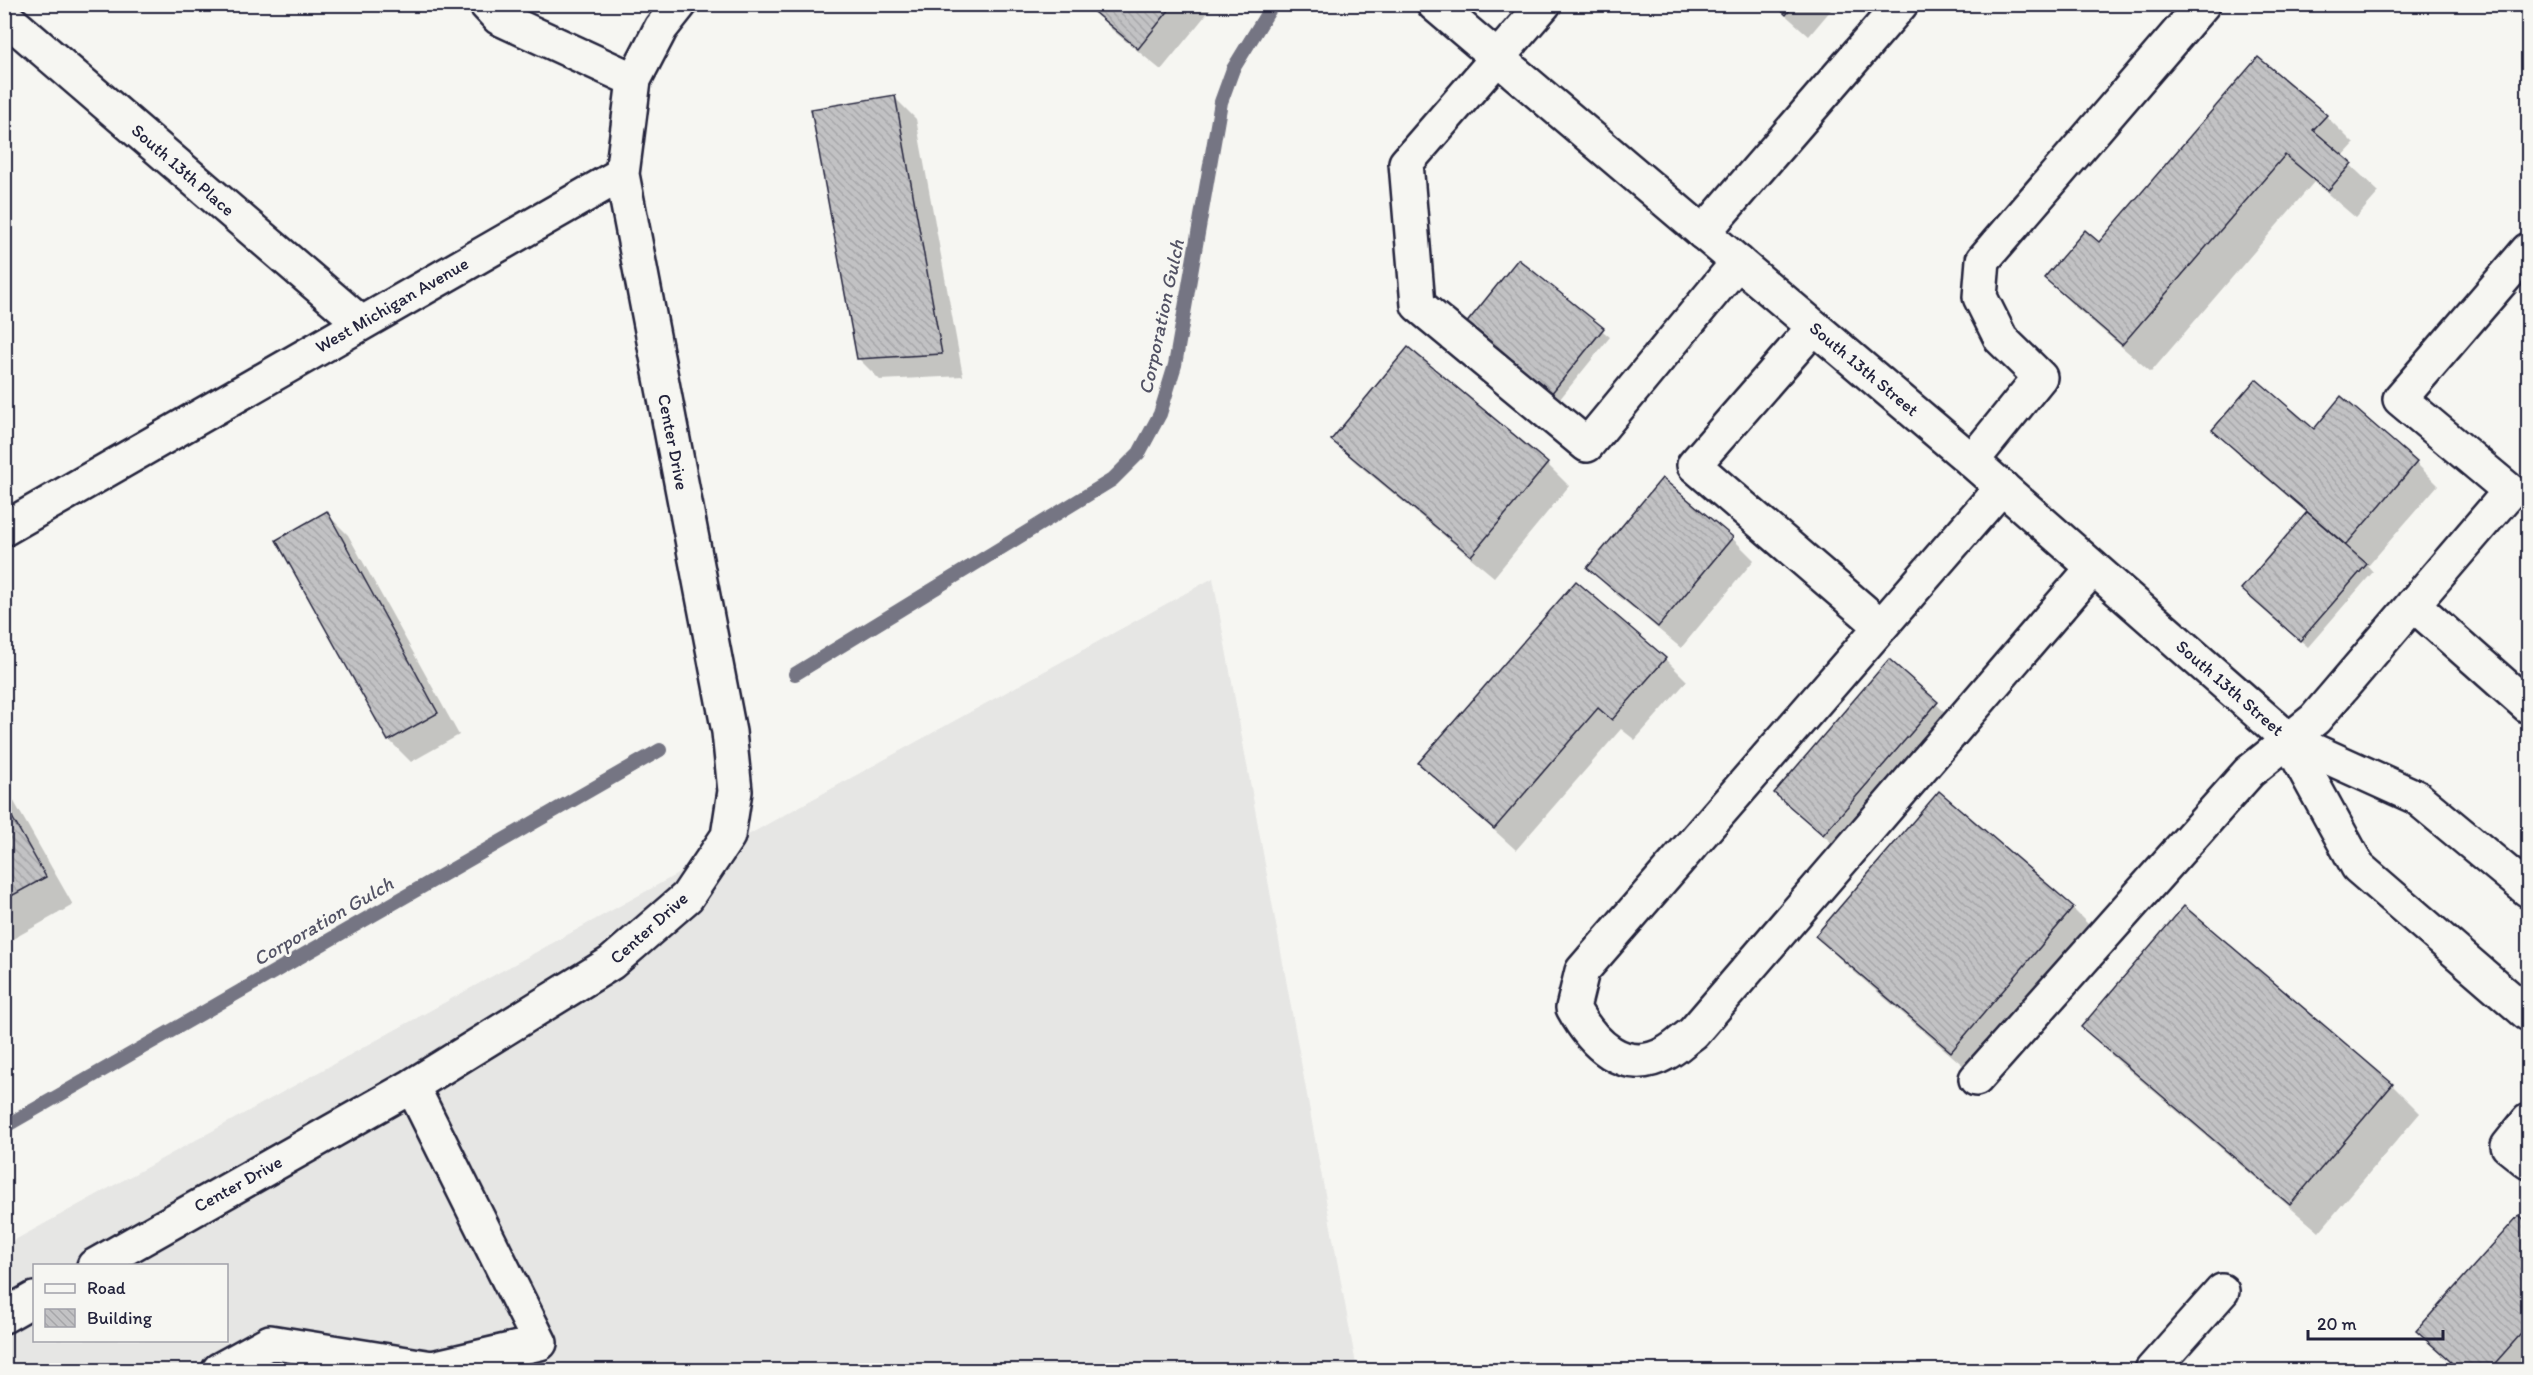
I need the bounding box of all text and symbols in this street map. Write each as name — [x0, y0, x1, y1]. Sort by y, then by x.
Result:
street label: South 13th Place — [127, 119, 239, 221]
water label: Corporation Gulch — [1133, 237, 1189, 397]
street label: West Michigan Avenue — [312, 252, 472, 358]
street label: South 13th Street — [1805, 317, 1923, 421]
street label: Center Drive — [653, 392, 693, 492]
street label: South 13th Street — [2172, 635, 2289, 741]
water label: Corporation Gulch — [249, 871, 398, 971]
street label: Center Drive — [605, 887, 693, 969]
street label: Center Drive — [190, 1151, 286, 1217]
legend — [33, 1264, 228, 1342]
text: Road — [87, 1277, 126, 1299]
scale bar — [2308, 1303, 2443, 1341]
text: Building — [87, 1307, 153, 1329]
text: 20 m — [2317, 1313, 2357, 1335]

